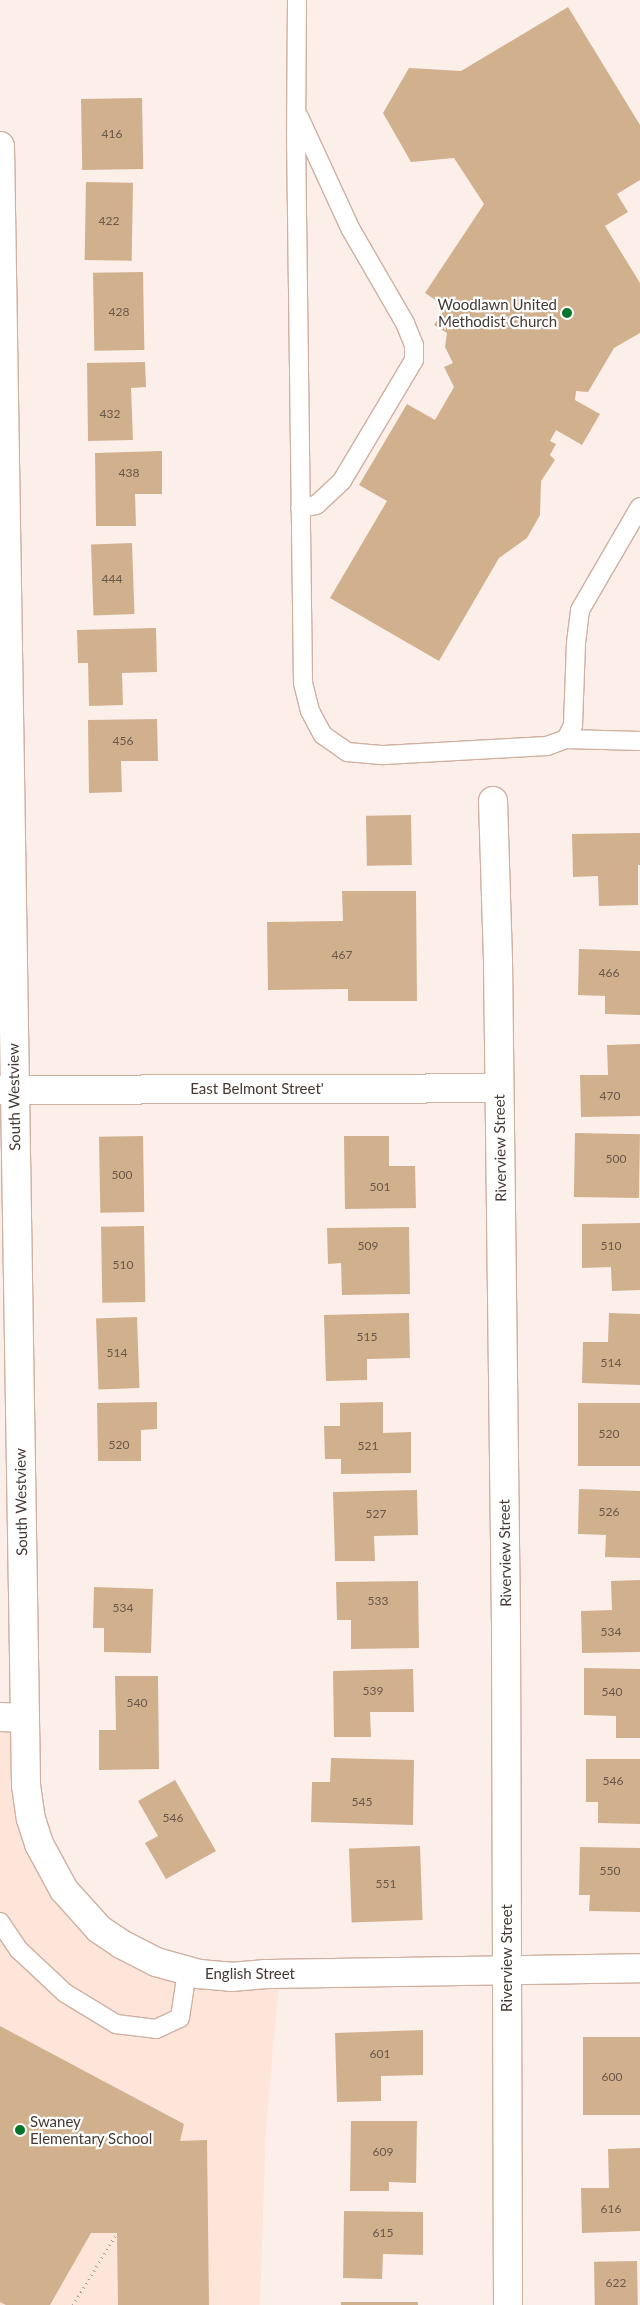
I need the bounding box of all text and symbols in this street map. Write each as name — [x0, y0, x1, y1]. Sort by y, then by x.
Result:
house number: 416 — [102, 127, 122, 141]
house number: 422 — [99, 214, 119, 228]
place label: Woodlawn United Methodist Church — [438, 295, 557, 330]
house number: 428 — [109, 305, 129, 319]
marker: Woodlawn United Methodist Church — [561, 307, 573, 319]
house number: 432 — [100, 407, 120, 421]
house number: 438 — [119, 466, 139, 480]
house number: 444 — [102, 572, 122, 586]
house number: 456 — [113, 734, 133, 748]
house number: 467 — [332, 948, 352, 962]
house number: 466 — [599, 966, 619, 980]
street label: South Westview — [4, 1043, 24, 1151]
street label: East Belmont Street' — [190, 1080, 324, 1098]
house number: 470 — [600, 1089, 620, 1103]
street label: Riverview Street — [490, 1094, 510, 1202]
house number: 500 — [606, 1152, 626, 1166]
house number: 500 — [112, 1168, 132, 1182]
house number: 501 — [370, 1180, 390, 1194]
house number: 509 — [358, 1239, 378, 1253]
house number: 510 — [601, 1239, 621, 1253]
house number: 510 — [113, 1258, 133, 1272]
house number: 515 — [357, 1330, 377, 1344]
house number: 514 — [107, 1346, 127, 1360]
house number: 514 — [601, 1356, 621, 1370]
house number: 520 — [599, 1427, 619, 1441]
house number: 520 — [109, 1438, 129, 1452]
house number: 521 — [358, 1439, 378, 1453]
street label: South Westview — [11, 1448, 31, 1556]
street label: Riverview Street — [495, 1499, 515, 1607]
house number: 526 — [599, 1505, 619, 1519]
house number: 527 — [366, 1507, 386, 1521]
house number: 533 — [368, 1594, 388, 1608]
house number: 534 — [113, 1601, 133, 1615]
house number: 534 — [601, 1625, 621, 1639]
house number: 539 — [363, 1684, 383, 1698]
house number: 540 — [602, 1685, 622, 1699]
house number: 540 — [127, 1696, 147, 1710]
house number: 546 — [603, 1774, 623, 1788]
house number: 545 — [352, 1795, 372, 1809]
house number: 546 — [163, 1811, 183, 1825]
house number: 550 — [600, 1864, 620, 1878]
house number: 551 — [376, 1877, 396, 1891]
street label: Riverview Street — [498, 1904, 516, 2012]
street label: English Street — [205, 1965, 295, 1983]
house number: 601 — [370, 2047, 390, 2061]
house number: 600 — [602, 2070, 622, 2084]
place label: Swaney Elementary School — [30, 2112, 153, 2147]
marker: Swaney Elementary School — [14, 2124, 26, 2136]
house number: 609 — [373, 2145, 393, 2159]
house number: 616 — [601, 2202, 621, 2216]
house number: 615 — [373, 2226, 393, 2240]
house number: 622 — [606, 2276, 626, 2290]

